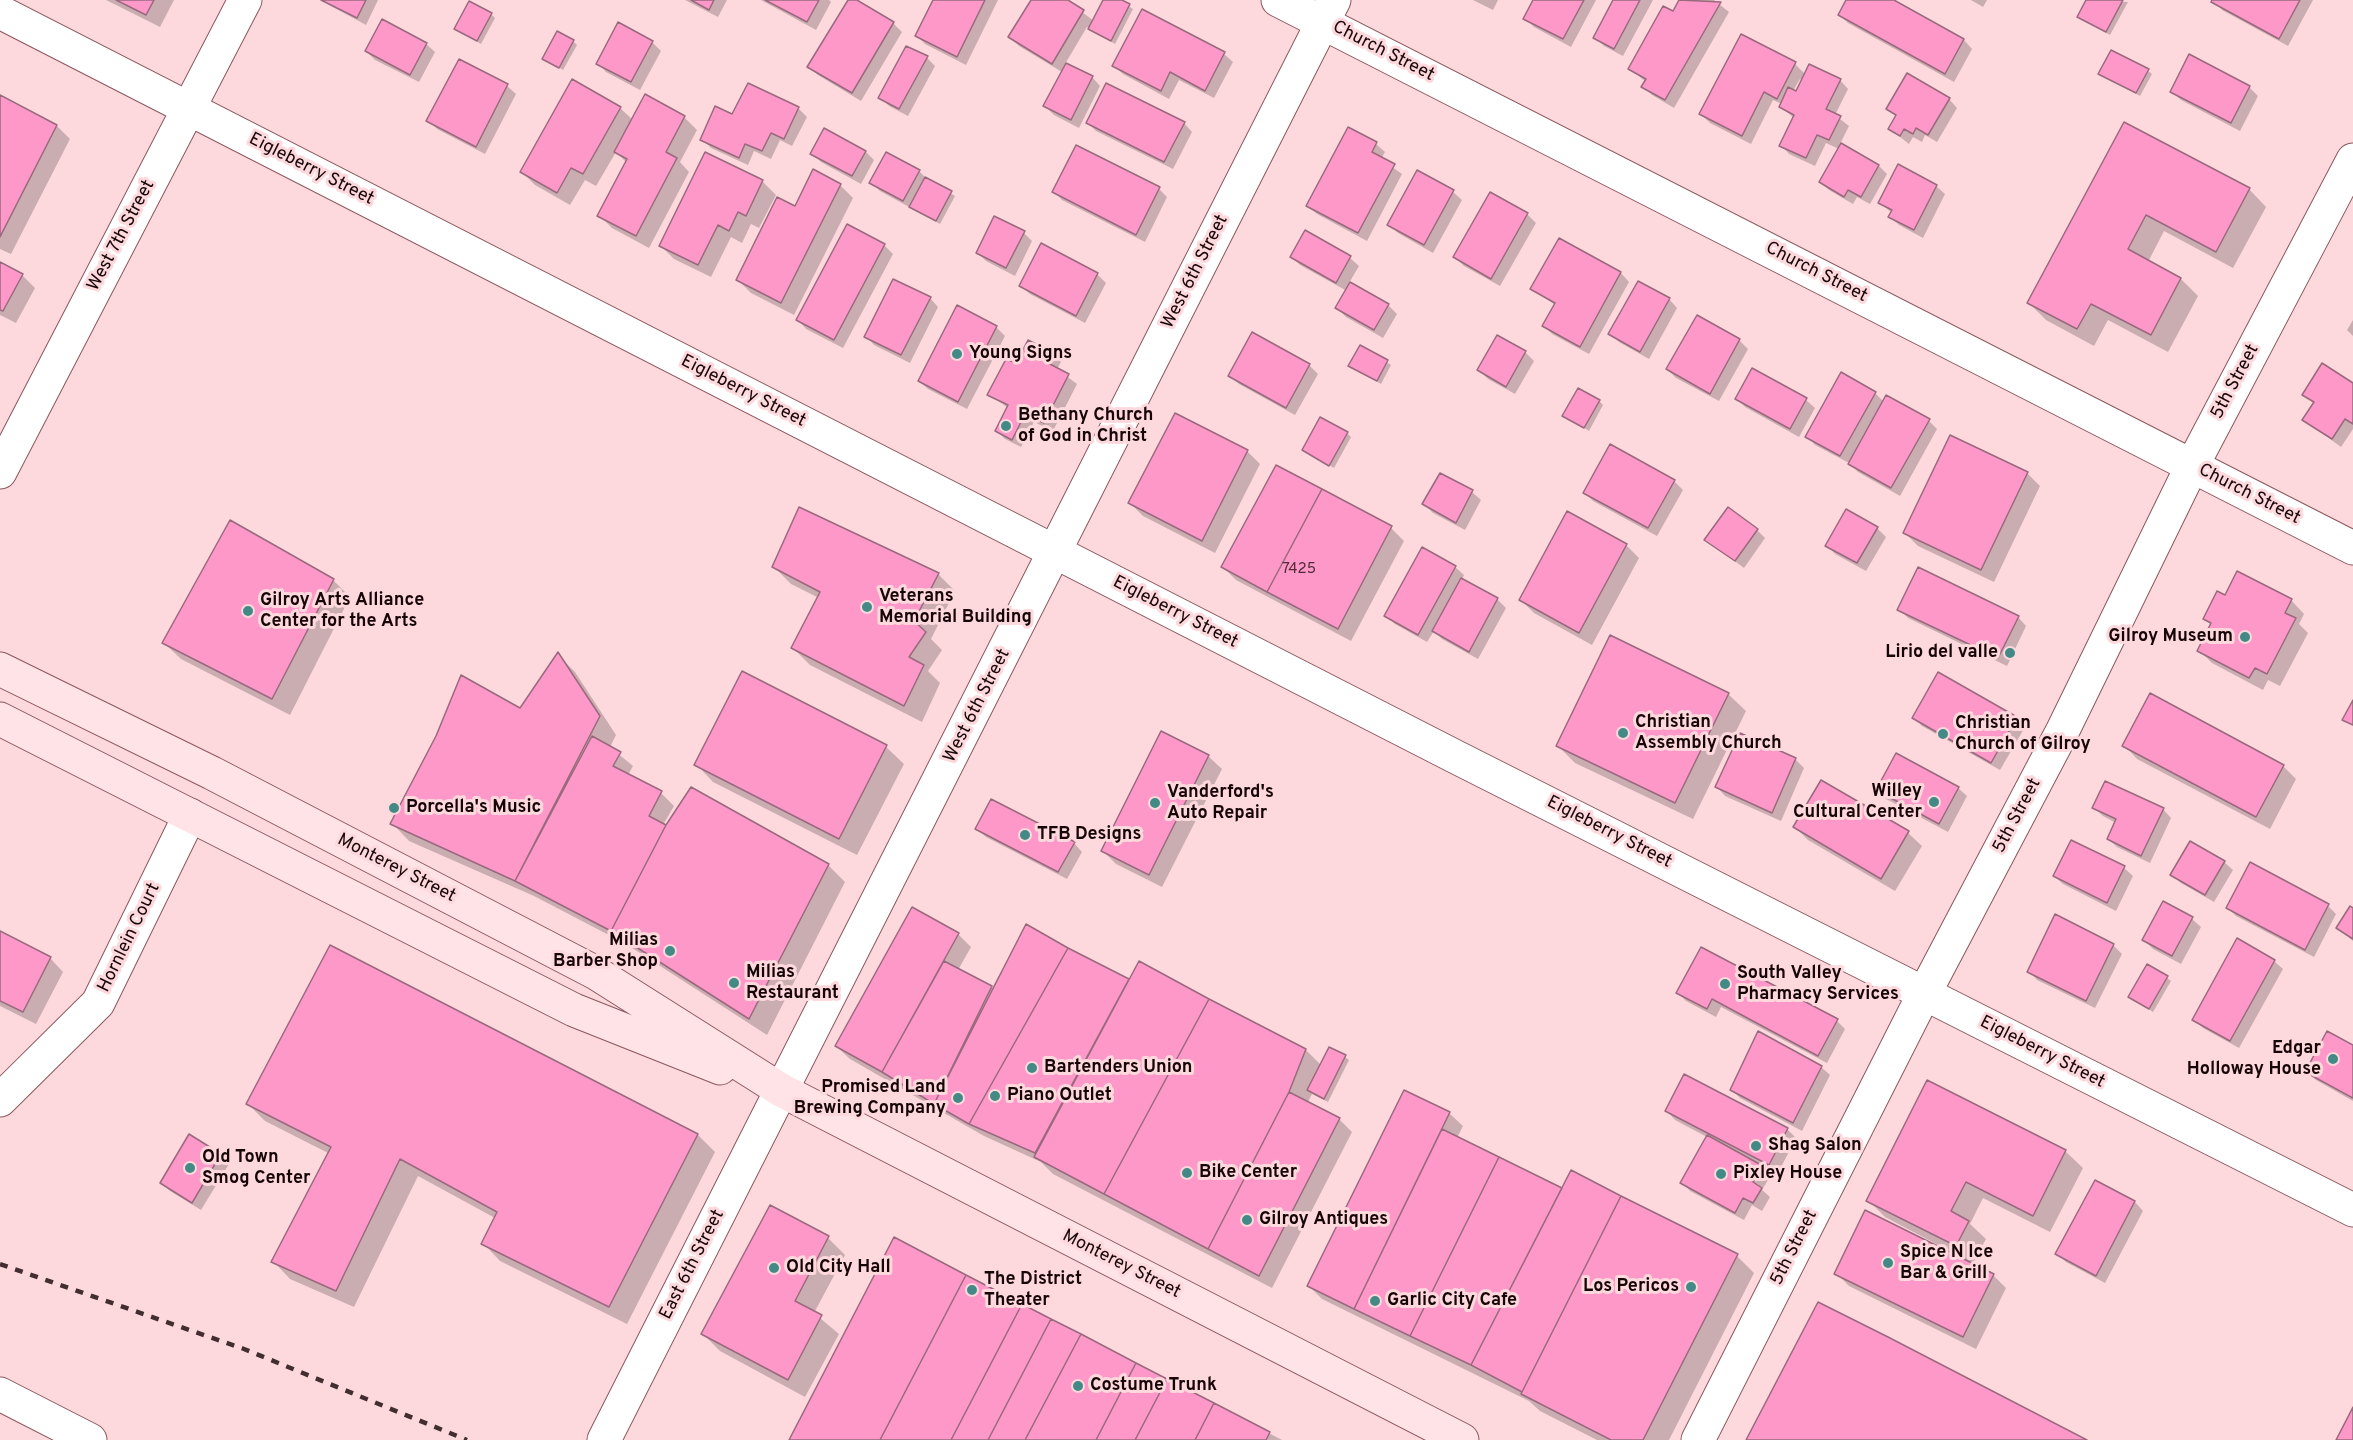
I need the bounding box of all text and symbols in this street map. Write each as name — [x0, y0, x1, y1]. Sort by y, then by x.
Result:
street label: Church Street — [1328, 17, 1438, 87]
street label: Eigleberry Street — [245, 129, 377, 211]
street label: West 7th Street — [84, 177, 160, 295]
street label: West 6th Street — [1158, 212, 1234, 332]
street label: Church Street — [1761, 238, 1871, 308]
street label: 5th Street — [2207, 341, 2265, 423]
place label: Young Signs — [969, 343, 1072, 365]
marker: Young Signs — [950, 347, 964, 361]
street label: Eigleberry Street — [677, 351, 809, 433]
place label: Bethany Church of God in Christ — [1018, 405, 1153, 448]
marker: Bethany Church of God in Christ — [999, 419, 1013, 433]
street label: Church Street — [2194, 460, 2304, 530]
house number: 7425 — [1282, 561, 1316, 579]
street label: Eigleberry Street — [1109, 572, 1241, 654]
place label: Veterans Memorial Building — [879, 586, 1032, 628]
place label: Gilroy Arts Alliance Center for the Arts — [260, 590, 424, 632]
marker: Veterans Memorial Building — [860, 600, 874, 614]
marker: Gilroy Arts Alliance Center for the Arts — [241, 604, 255, 618]
place label: Gilroy Museum — [2108, 626, 2233, 648]
marker: Gilroy Museum — [2238, 630, 2252, 644]
place label: Lirio del valle — [1885, 642, 1998, 664]
street label: West 6th Street — [940, 646, 1016, 766]
marker: Lirio del valle — [2003, 646, 2017, 660]
place label: Christian Assembly Church — [1635, 712, 1782, 754]
place label: Christian Church of Gilroy — [1955, 713, 2091, 756]
marker: Christian Assembly Church — [1616, 726, 1630, 740]
marker: Christian Church of Gilroy — [1936, 727, 1950, 741]
street label: 5th Street — [1989, 775, 2047, 857]
place label: Willey Cultural Center — [1793, 781, 1922, 824]
place label: Vanderford's Auto Repair — [1167, 782, 1274, 824]
street label: Eigleberry Street — [1543, 792, 1675, 874]
marker: Willey Cultural Center — [1927, 795, 1941, 809]
marker: Vanderford's Auto Repair — [1148, 796, 1162, 810]
place label: Porcella's Music — [406, 797, 541, 819]
marker: Porcella's Music — [387, 801, 401, 815]
place label: TFB Designs — [1037, 824, 1141, 846]
marker: TFB Designs — [1018, 828, 1032, 842]
street label: Monterey Street — [333, 830, 459, 908]
street label: Hornlein Court — [94, 880, 166, 996]
place label: Milias Barber Shop — [553, 930, 658, 972]
marker: Milias Barber Shop — [663, 944, 677, 958]
place label: Milias Restaurant — [746, 962, 839, 1004]
place label: South Valley Pharmacy Services — [1737, 963, 1899, 1006]
marker: Milias Restaurant — [727, 976, 741, 990]
marker: South Valley Pharmacy Services — [1718, 977, 1732, 991]
street label: Eigleberry Street — [1976, 1012, 2108, 1094]
place label: Edgar Holloway House — [2187, 1038, 2321, 1080]
marker: Edgar Holloway House — [2326, 1052, 2340, 1066]
place label: Bartenders Union — [1044, 1057, 1192, 1079]
marker: Bartenders Union — [1025, 1061, 1039, 1075]
place label: Promised Land Brewing Company — [794, 1077, 946, 1120]
place label: Piano Outlet — [1007, 1085, 1112, 1107]
marker: Piano Outlet — [988, 1089, 1002, 1103]
marker: Promised Land Brewing Company — [951, 1091, 965, 1105]
place label: Shag Salon — [1768, 1135, 1862, 1157]
marker: Shag Salon — [1749, 1139, 1763, 1153]
place label: Old Town Smog Center — [202, 1147, 311, 1190]
marker: Old Town Smog Center — [183, 1161, 197, 1175]
place label: Bike Center — [1199, 1162, 1297, 1184]
place label: Pixley House — [1733, 1163, 1842, 1185]
marker: Bike Center — [1180, 1166, 1194, 1180]
marker: Pixley House — [1714, 1167, 1728, 1181]
street label: East 6th Street — [656, 1206, 730, 1324]
street label: 5th Street — [1767, 1207, 1823, 1289]
place label: Gilroy Antiques — [1259, 1209, 1388, 1231]
marker: Gilroy Antiques — [1240, 1213, 1254, 1227]
street label: Monterey Street — [1058, 1226, 1184, 1304]
place label: Spice N Ice Bar & Grill — [1900, 1242, 1993, 1284]
marker: Spice N Ice Bar & Grill — [1881, 1256, 1895, 1270]
place label: Old City Hall — [786, 1257, 891, 1279]
marker: Old City Hall — [767, 1261, 781, 1275]
place label: The District Theater — [984, 1269, 1082, 1312]
place label: Los Pericos — [1583, 1276, 1679, 1298]
marker: Los Pericos — [1684, 1280, 1698, 1294]
marker: The District Theater — [965, 1283, 979, 1297]
place label: Garlic City Cafe — [1387, 1290, 1517, 1312]
marker: Garlic City Cafe — [1368, 1294, 1382, 1308]
place label: Costume Trunk — [1090, 1375, 1217, 1397]
marker: Costume Trunk — [1071, 1379, 1085, 1393]

